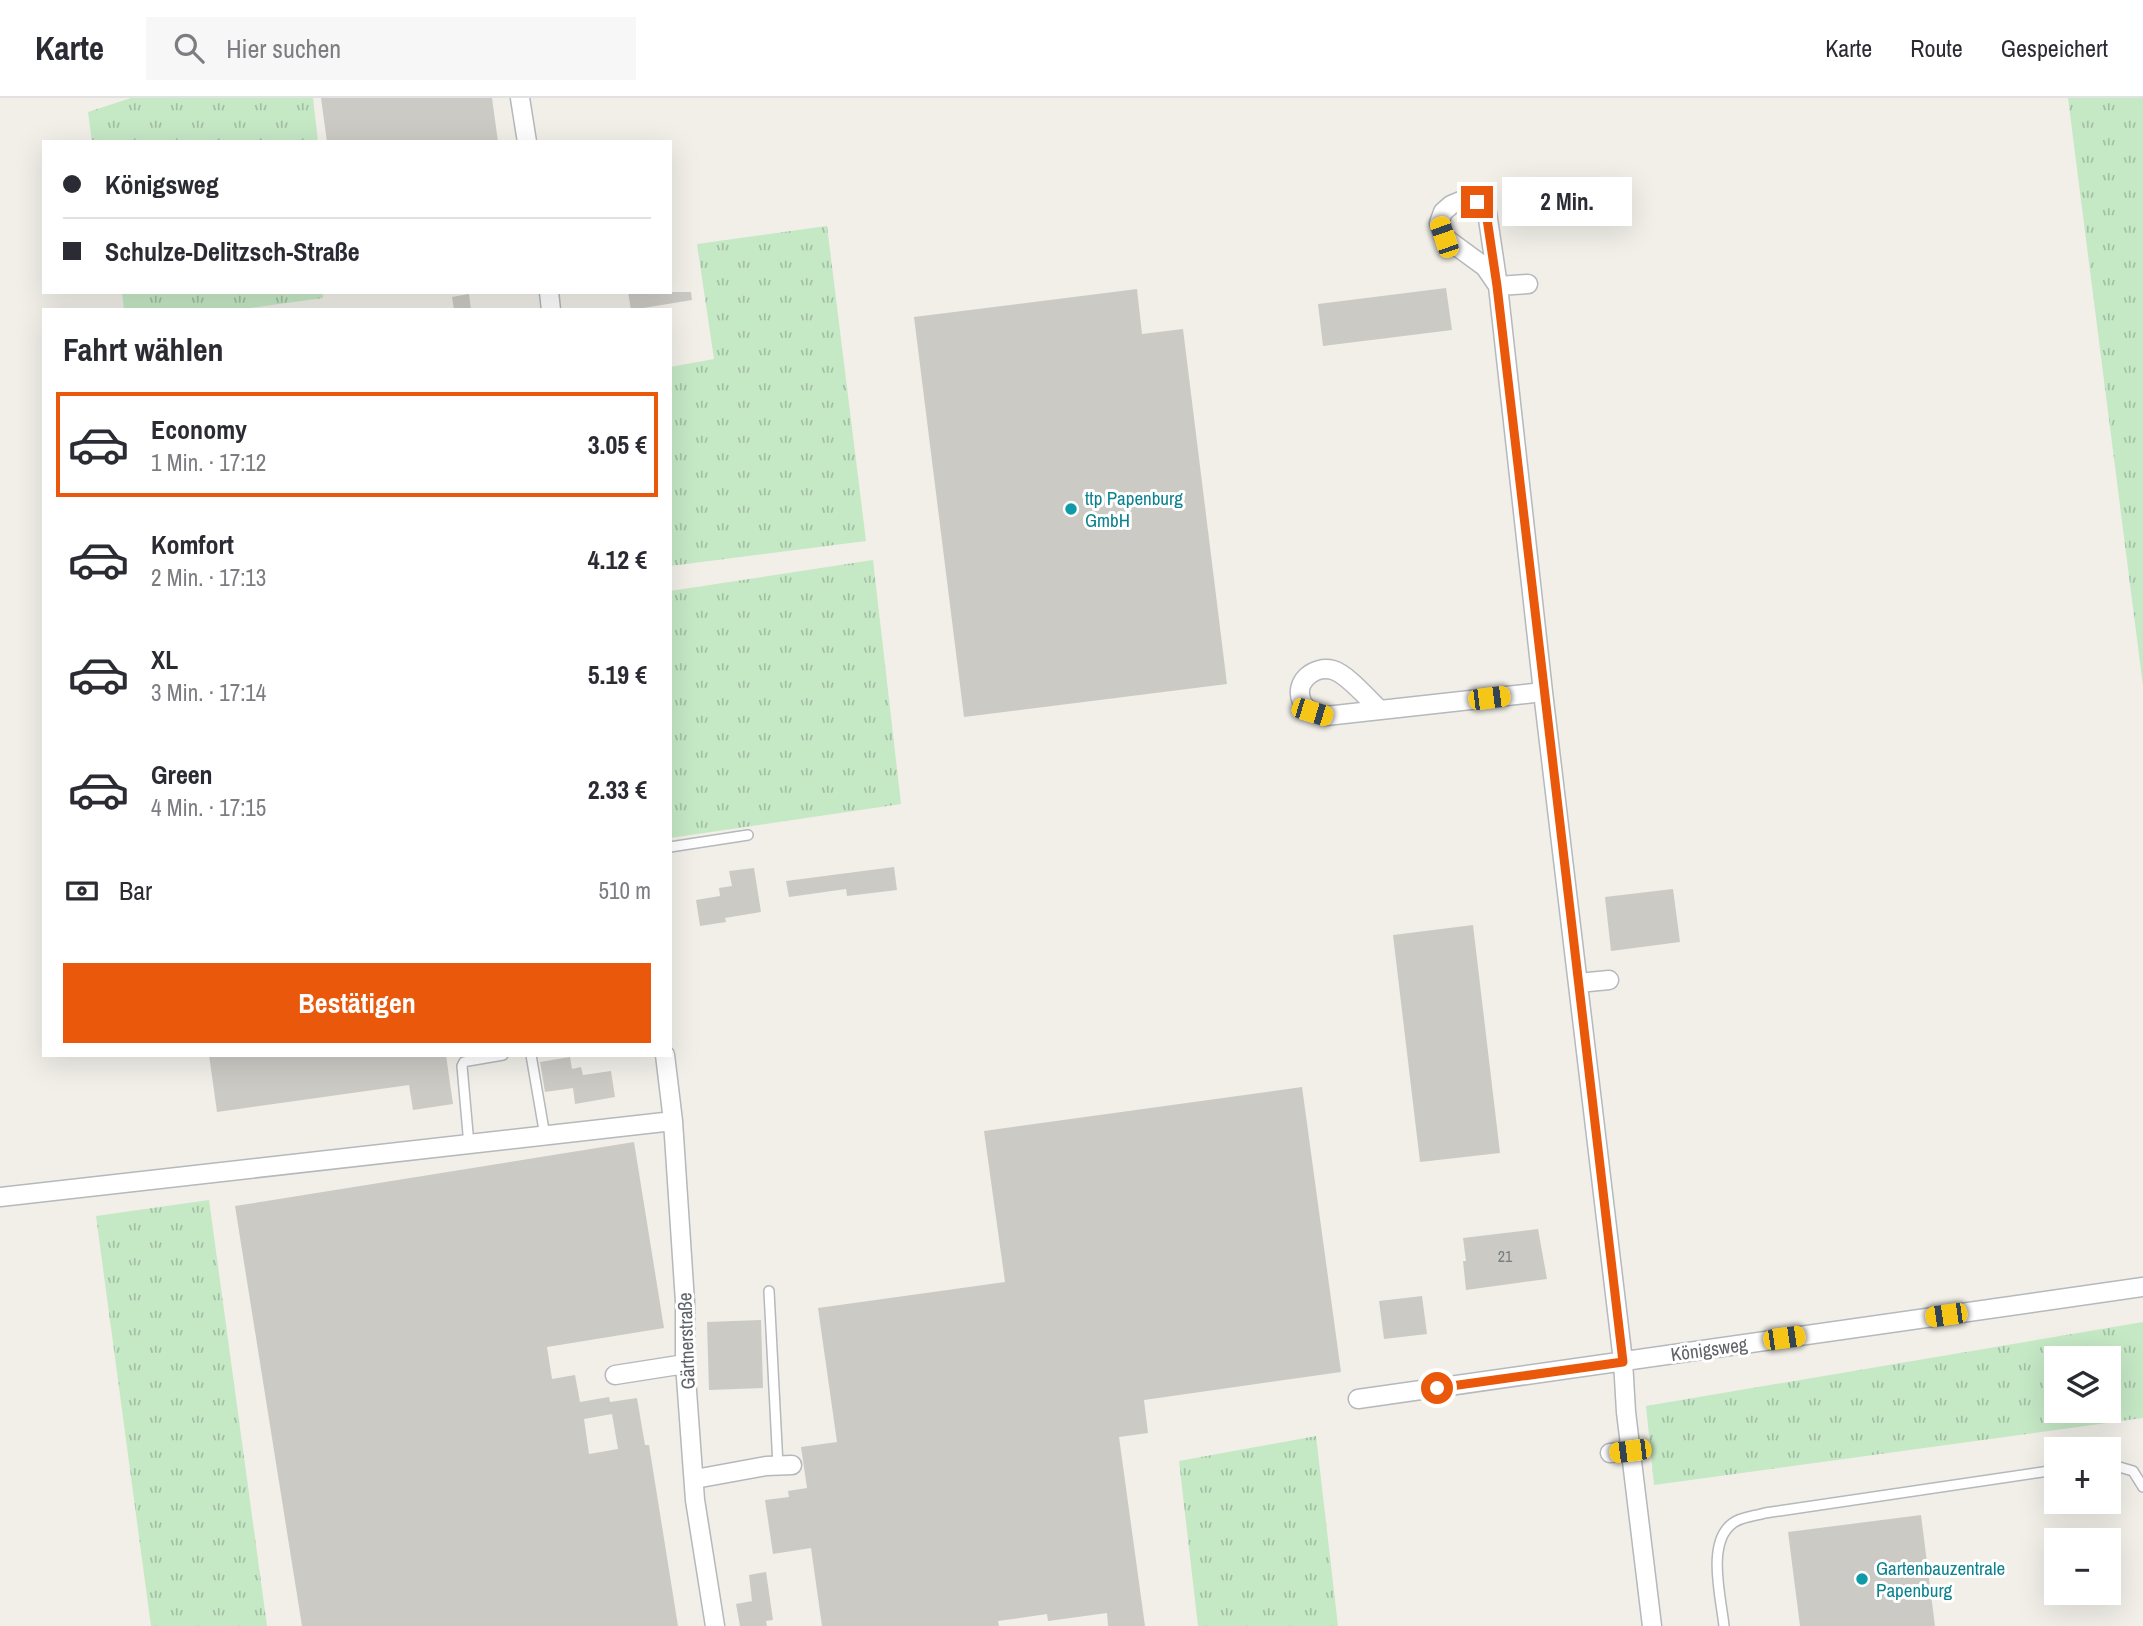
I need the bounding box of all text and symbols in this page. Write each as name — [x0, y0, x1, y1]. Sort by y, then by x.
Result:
search box — [146, 17, 636, 80]
text: Karte — [35, 26, 104, 70]
icon: search — [170, 29, 208, 67]
text: Hier suchen — [226, 31, 341, 66]
text: Karte — [1825, 32, 1872, 64]
text: Route — [1910, 32, 1963, 64]
text: Gespeichert — [2001, 32, 2108, 64]
text: Königsweg — [105, 167, 219, 202]
callout: 2 Min. — [1502, 178, 1631, 226]
route end — [1461, 186, 1493, 218]
text: 2 Min. — [1540, 186, 1594, 217]
car — [1428, 214, 1461, 260]
text: Schulze-Delitzsch-Straße — [105, 234, 360, 269]
text: Fahrt wählen — [63, 328, 224, 371]
text: Economy — [151, 412, 247, 447]
icon: car — [67, 413, 130, 476]
text: 3.05 € — [588, 427, 647, 462]
text: 1 Min. · 17:12 — [151, 447, 266, 478]
place label: ttp Papenburg GmbH — [1085, 485, 1183, 533]
marker: ttp Papenburg GmbH — [1063, 501, 1079, 517]
text: Komfort — [151, 527, 234, 562]
icon: car — [67, 528, 130, 591]
text: 4.12 € — [588, 542, 647, 577]
text: 2 Min. · 17:13 — [151, 562, 266, 593]
text: XL — [151, 642, 178, 677]
icon: car — [67, 643, 130, 706]
text: 5.19 € — [588, 657, 647, 692]
text: 3 Min. · 17:14 — [151, 677, 266, 708]
car — [1467, 685, 1512, 711]
car — [1289, 696, 1336, 728]
text: Green — [151, 757, 213, 792]
icon: car — [67, 758, 130, 821]
text: 2.33 € — [588, 772, 647, 807]
text: 4 Min. · 17:15 — [151, 792, 266, 823]
icon: cash — [63, 872, 101, 910]
text: Bar — [119, 873, 152, 908]
text: 510 m — [599, 875, 651, 906]
button: Bestätigen — [63, 963, 651, 1043]
house number: 21 — [1498, 1245, 1513, 1267]
street label: Gärtnerstraße — [671, 1292, 701, 1390]
car — [1924, 1302, 1969, 1328]
car — [1762, 1325, 1807, 1351]
street label: Königsweg — [1669, 1331, 1749, 1367]
map controls — [2044, 1346, 2121, 1605]
button: layers — [2044, 1346, 2121, 1423]
route start — [1421, 1372, 1453, 1404]
button: + — [2044, 1437, 2121, 1514]
car — [1608, 1438, 1653, 1464]
button: − — [2044, 1528, 2121, 1605]
place label: Gartenbauzentrale Papenburg — [1876, 1555, 2005, 1603]
marker: Gartenbauzentrale Papenburg — [1854, 1571, 1870, 1587]

